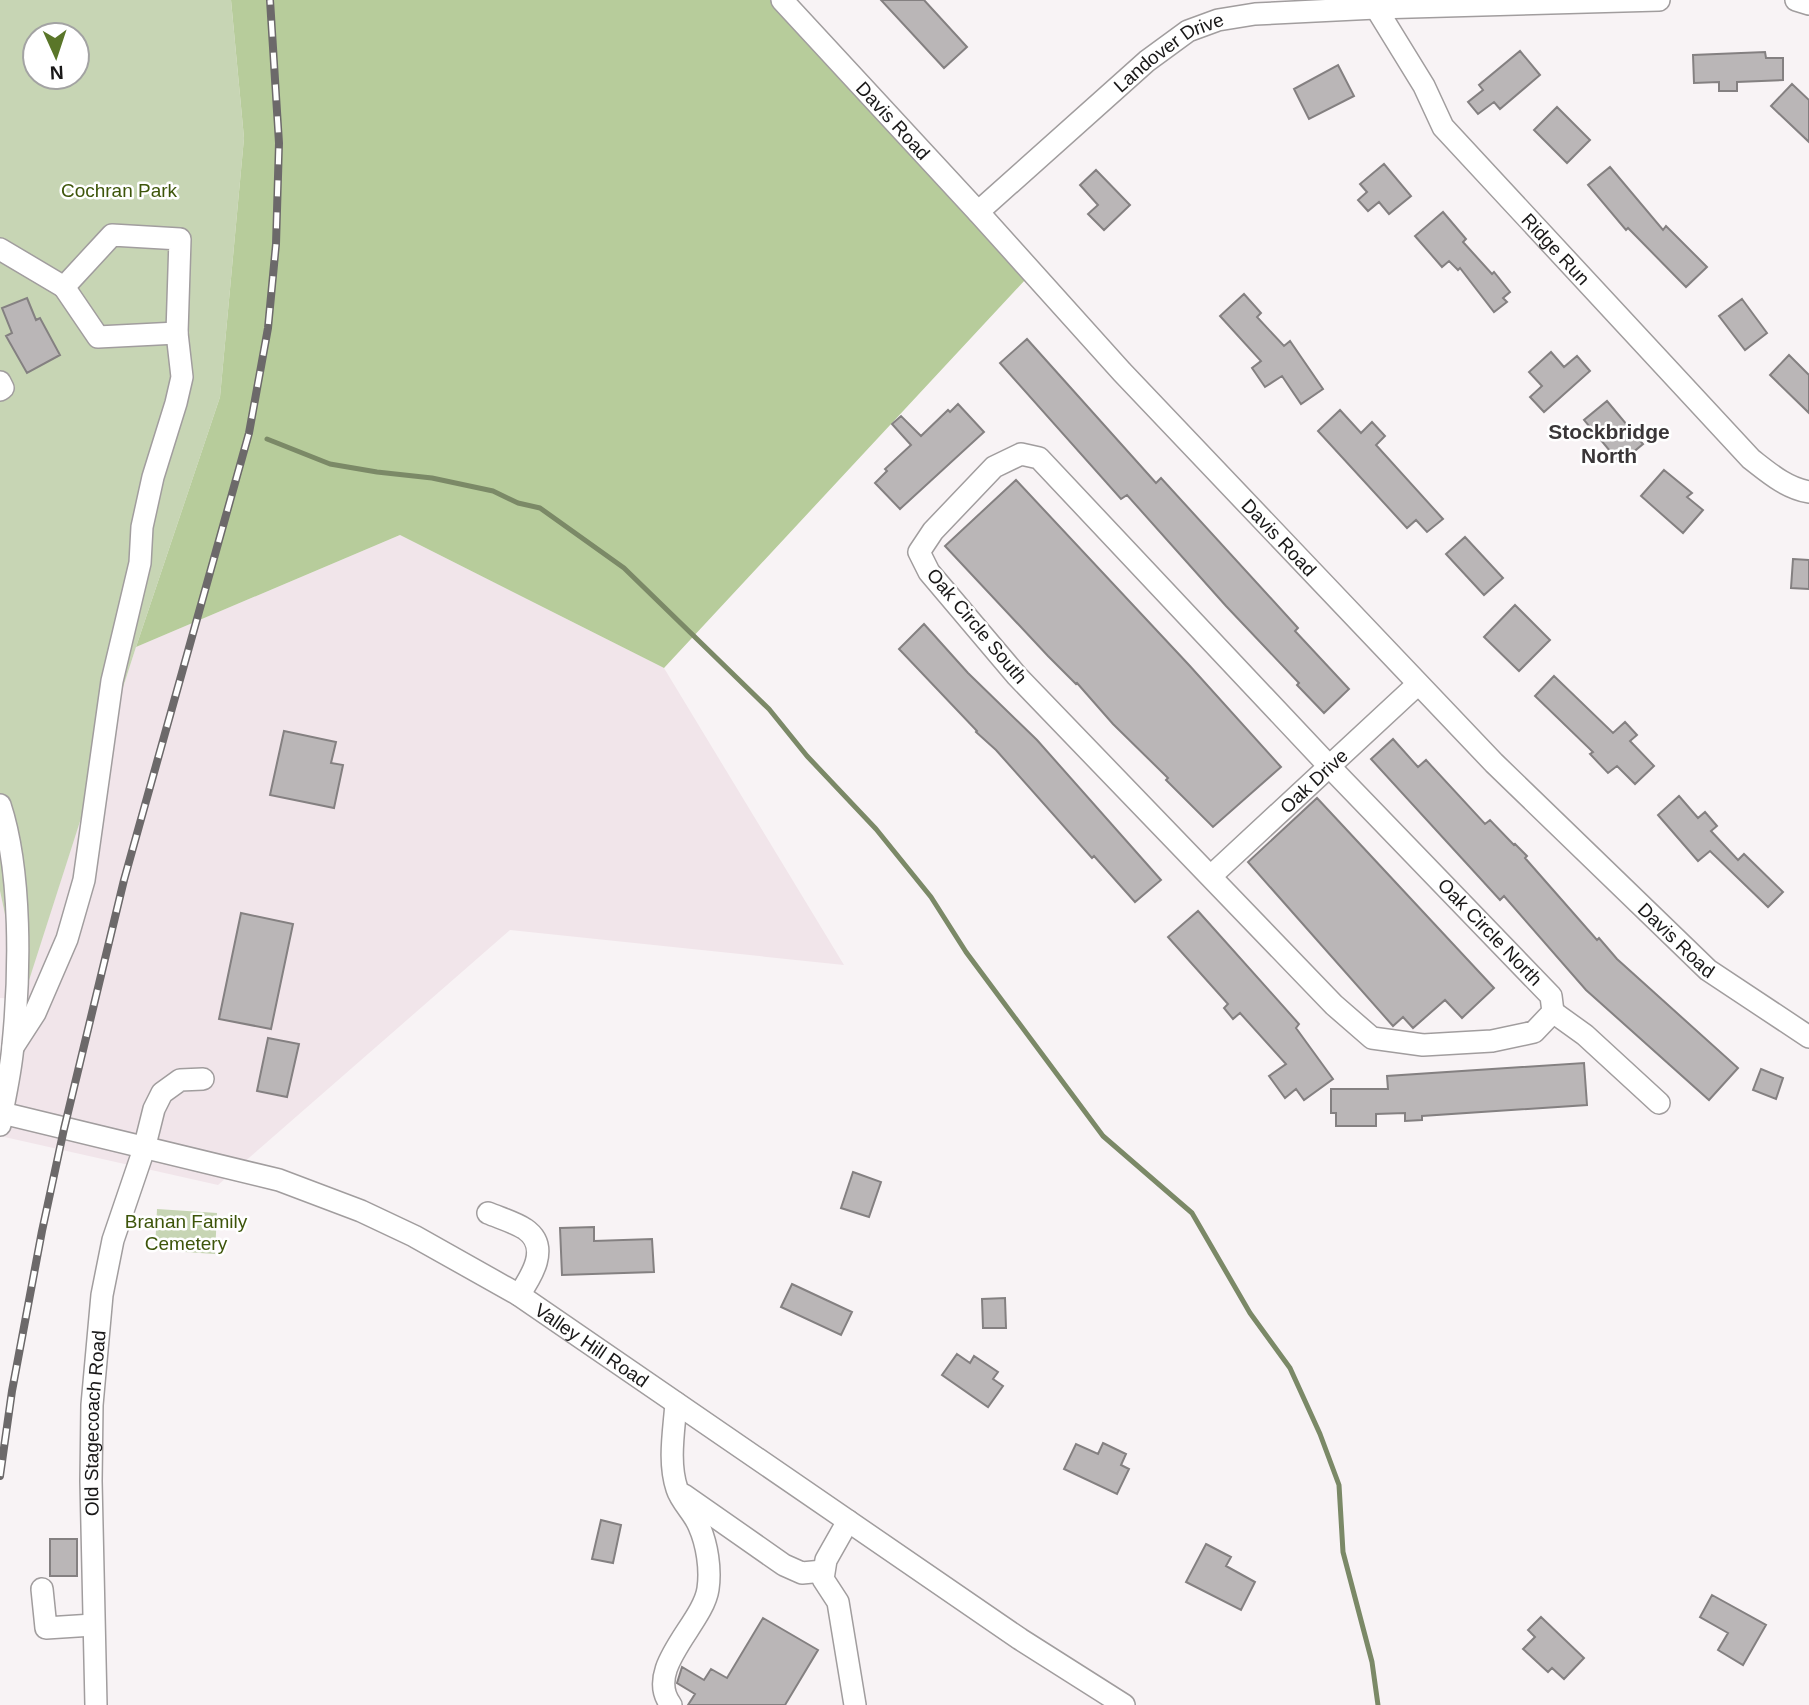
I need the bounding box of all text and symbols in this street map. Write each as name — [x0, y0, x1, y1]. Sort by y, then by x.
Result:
street label: Landover Drive — [1109, 8, 1226, 96]
north arrow — [21, 21, 91, 91]
text: N — [49, 62, 64, 83]
street label: Davis Road — [852, 77, 934, 164]
park label: Cochran Park — [61, 180, 178, 201]
street label: Ridge Run — [1518, 209, 1594, 289]
district label: Stockbridge North — [1548, 420, 1670, 467]
street label: Davis Road — [1238, 494, 1321, 580]
street label: Oak Circle South — [923, 564, 1031, 688]
street label: Oak Drive — [1276, 744, 1352, 817]
street label: Oak Circle North — [1434, 874, 1546, 990]
street label: Davis Road — [1634, 898, 1719, 982]
park label: Branan Family Cemetery — [125, 1211, 248, 1254]
street label: Valley Hill Road — [531, 1299, 653, 1391]
street label: Old Stagecoach Road — [80, 1329, 109, 1516]

